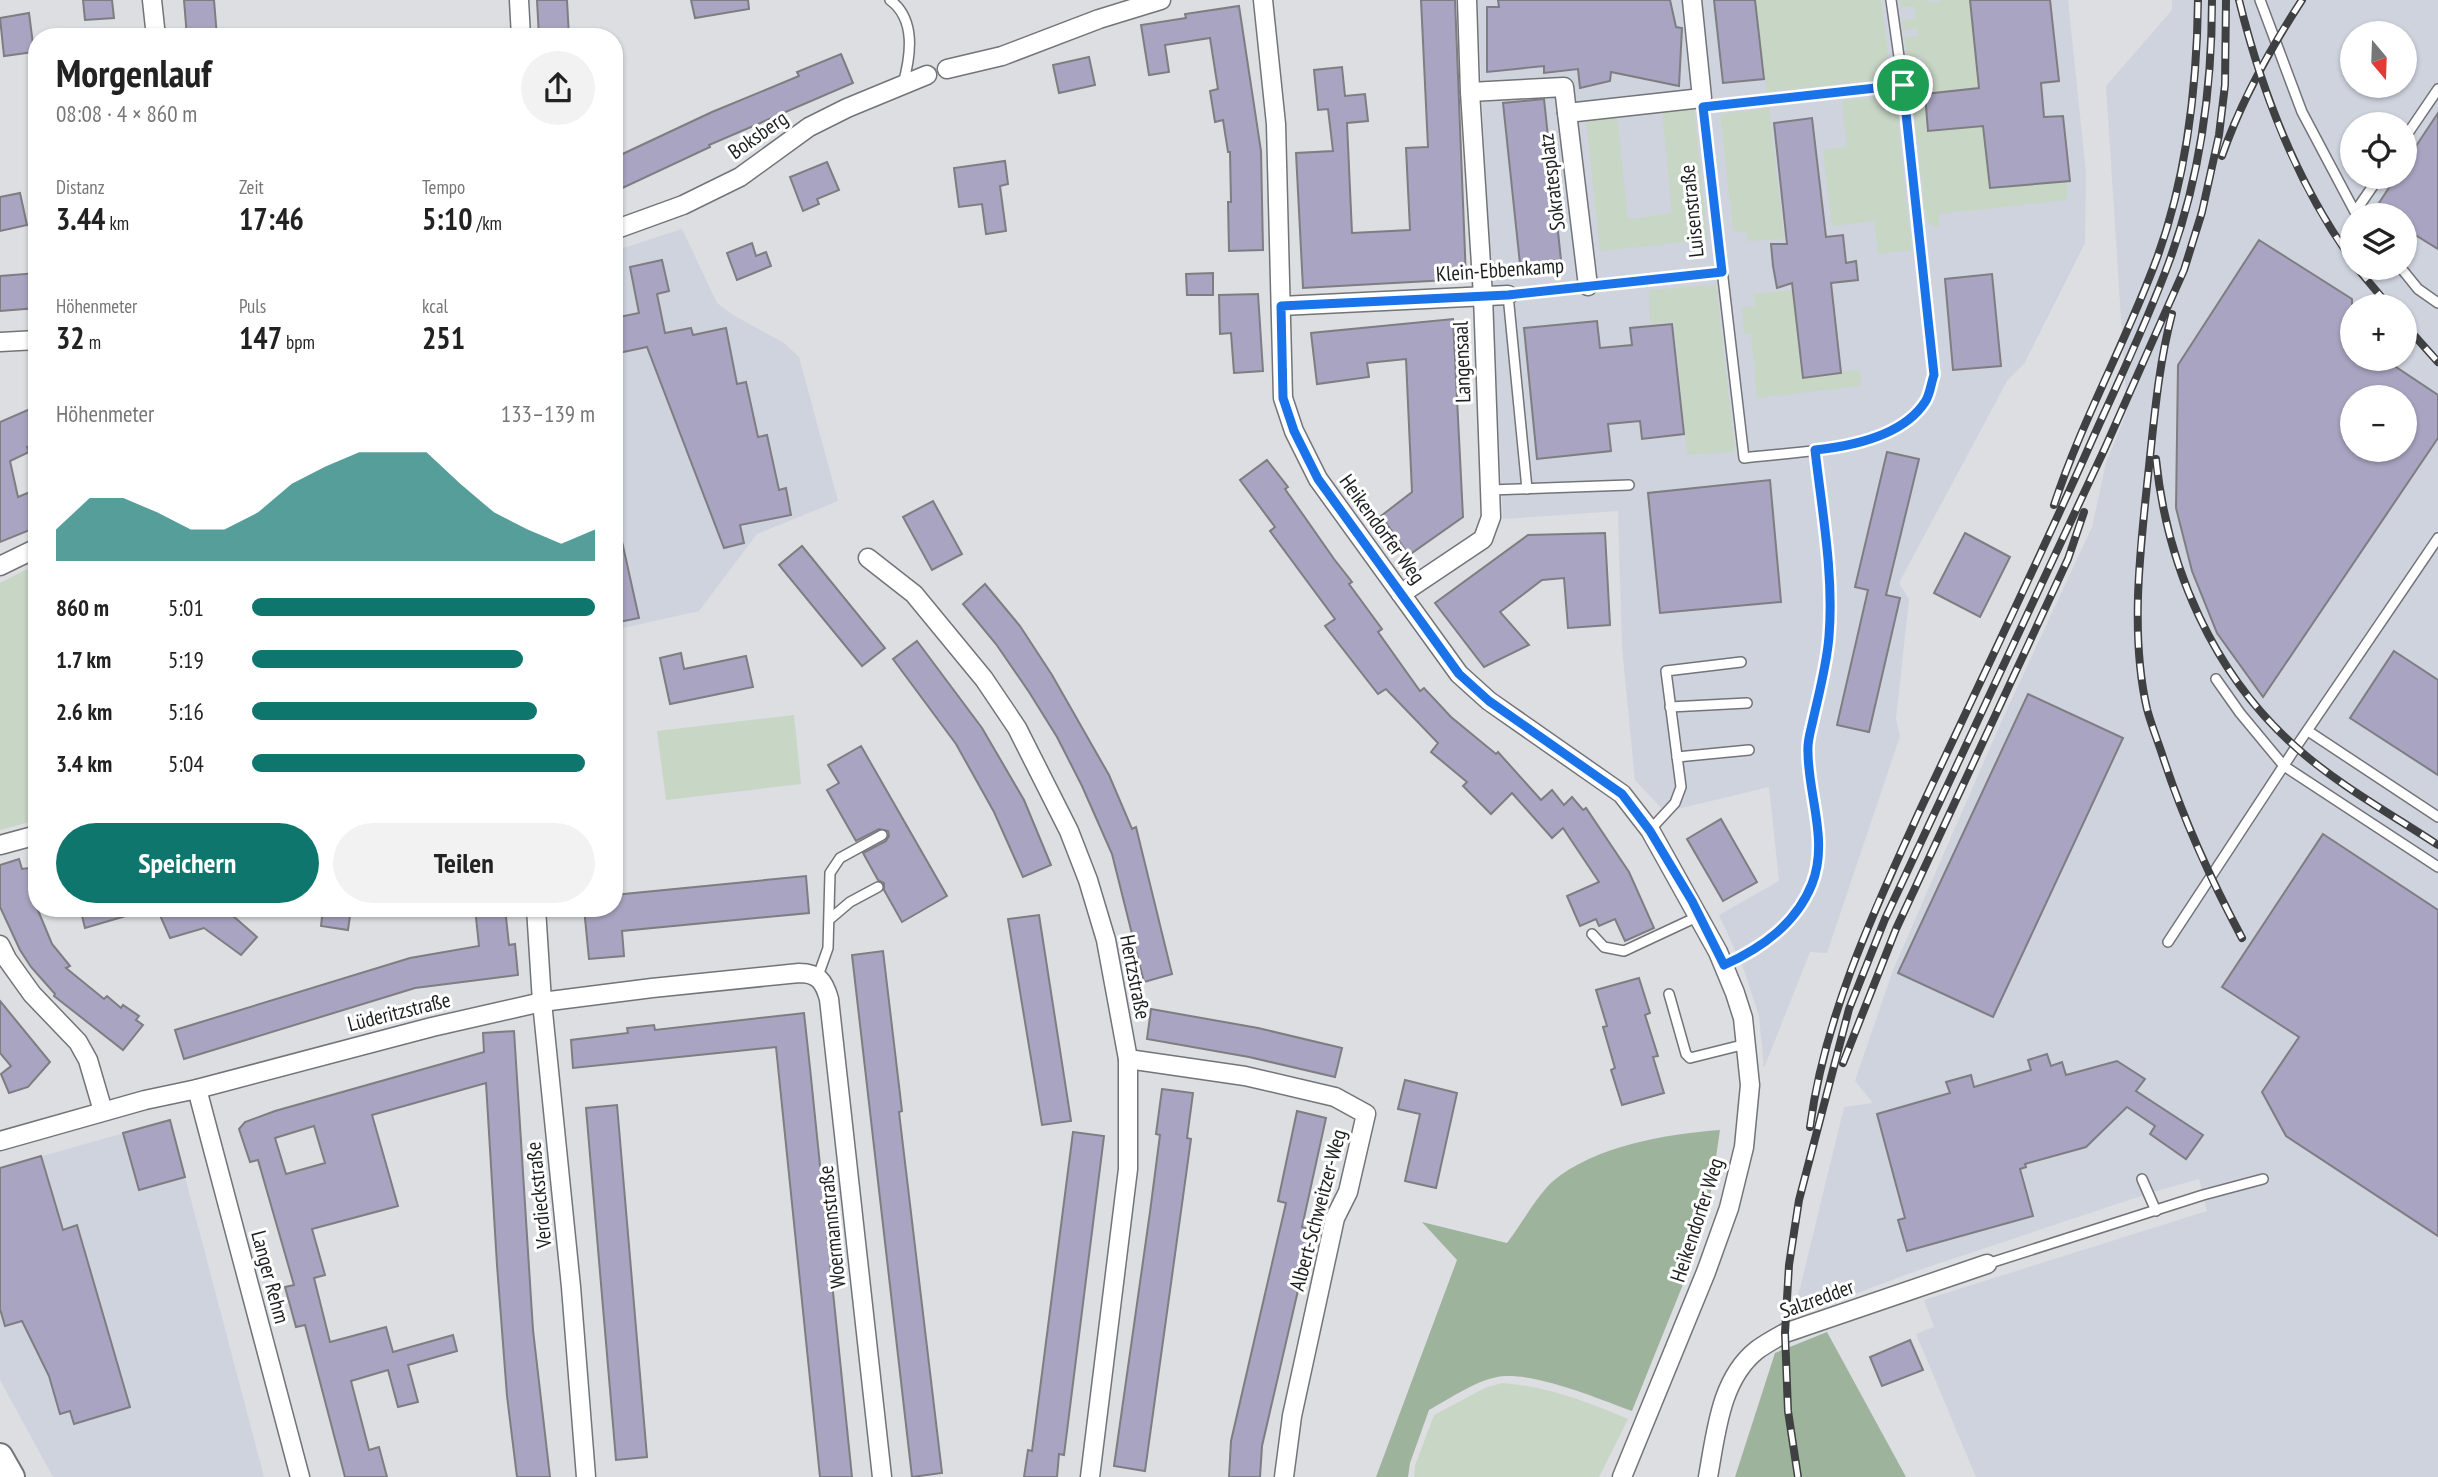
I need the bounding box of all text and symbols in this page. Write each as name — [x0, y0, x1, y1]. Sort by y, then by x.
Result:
north arrow — [2340, 21, 2417, 98]
map controls — [2340, 21, 2417, 462]
text: Morgenlauf — [56, 48, 211, 97]
button: share — [521, 51, 595, 125]
pin — [1873, 55, 1933, 115]
icon: arrive — [1884, 66, 1922, 104]
text: 08:08 · 4 × 860 m — [56, 99, 197, 128]
street label: Boksberg — [723, 104, 793, 165]
button: locate — [2340, 112, 2417, 189]
street label: Sokratesplatz — [1532, 132, 1571, 232]
street label: Luisenstraße — [1673, 163, 1710, 259]
text: Distanz — [56, 175, 105, 199]
text: Zeit — [239, 175, 264, 199]
text: Tempo — [422, 175, 465, 199]
text: 3.44 — [56, 199, 105, 238]
text: 17:46 — [239, 199, 304, 238]
text: 5:10 — [422, 199, 473, 238]
button: layers — [2340, 203, 2417, 280]
text: km — [105, 211, 129, 235]
text: /km — [473, 211, 502, 235]
street label: Klein-Ebbenkamp — [1435, 252, 1565, 287]
text: Höhenmeter — [56, 294, 137, 318]
text: Puls — [239, 294, 266, 318]
text: kcal — [422, 294, 448, 318]
button: + — [2340, 294, 2417, 371]
text: 32 — [56, 318, 85, 357]
text: 147 — [239, 318, 282, 357]
text: 251 — [422, 318, 465, 357]
street label: Langensaal — [1447, 321, 1476, 403]
text: m — [85, 330, 101, 354]
text: bpm — [282, 330, 315, 354]
button: − — [2340, 385, 2417, 462]
text: Höhenmeter — [56, 399, 154, 428]
text: 133–139 m — [501, 399, 595, 428]
street label: Heikendorfer Weg — [1334, 469, 1431, 589]
text: 860 m — [56, 593, 109, 622]
text: 5:01 — [168, 593, 204, 622]
text: 1.7 km — [56, 645, 111, 674]
text: 5:19 — [168, 645, 204, 674]
text: 2.6 km — [56, 697, 112, 726]
text: 5:16 — [168, 697, 204, 726]
text: 3.4 km — [56, 749, 112, 778]
text: 5:04 — [168, 749, 204, 778]
button: Speichern — [56, 823, 319, 903]
button: Teilen — [333, 823, 595, 903]
street label: Hertzstraße — [1114, 932, 1157, 1021]
street label: Lüderitzstraße — [345, 986, 453, 1037]
street label: Albert-Schweitzer-Weg — [1283, 1126, 1352, 1293]
street label: Verdieckstraße — [519, 1141, 558, 1251]
street label: Heikendorfer Weg — [1664, 1154, 1729, 1285]
street label: Woermannstraße — [812, 1164, 851, 1290]
street label: Langer Rehm — [245, 1228, 296, 1326]
street label: Salzredder — [1776, 1273, 1858, 1324]

